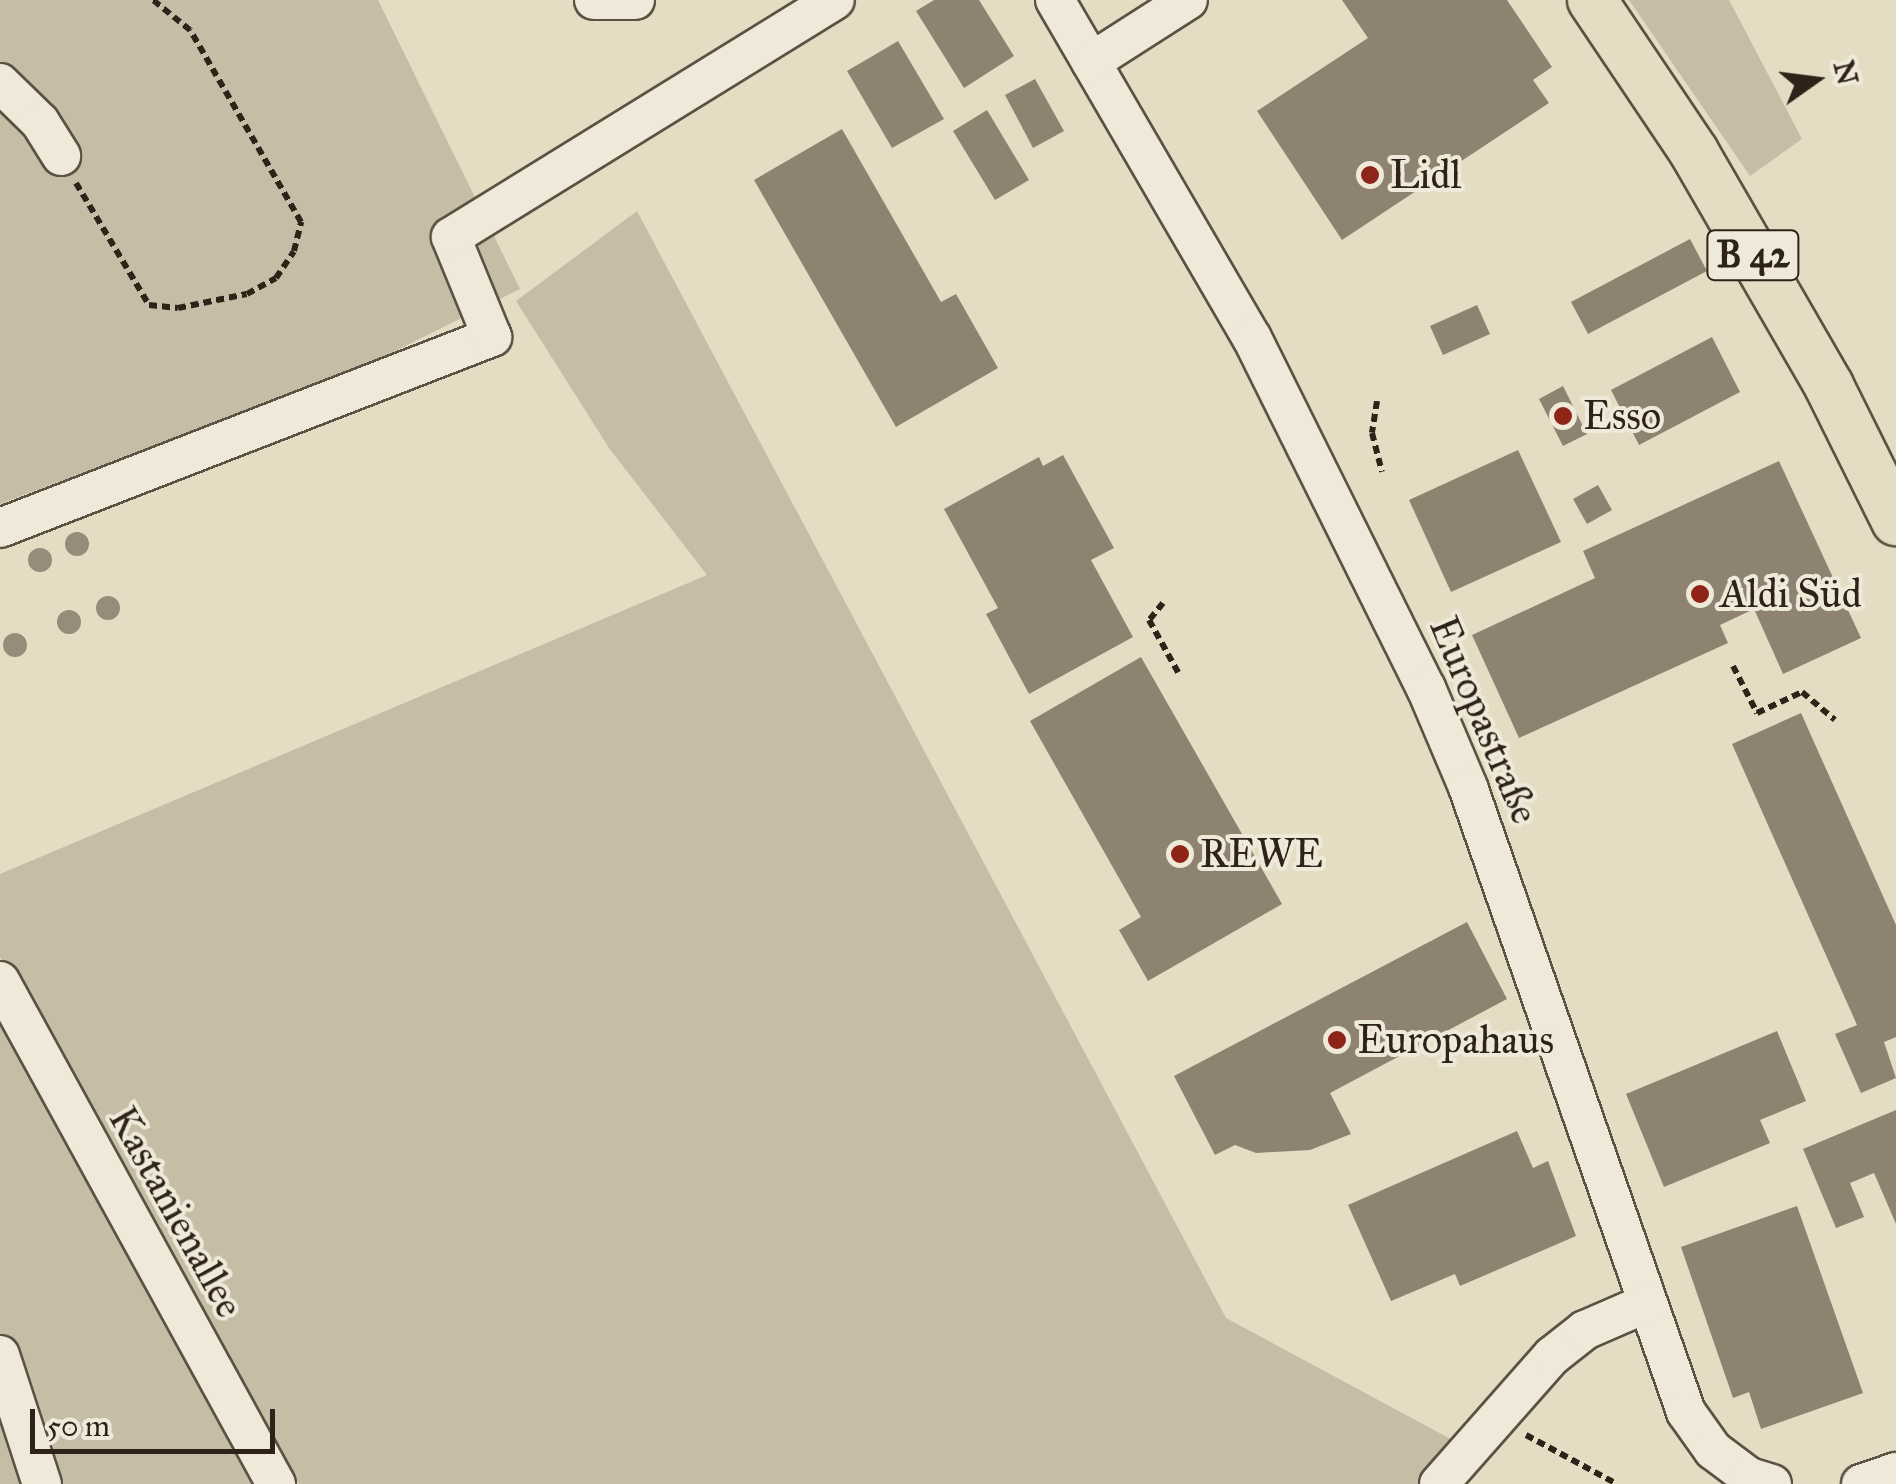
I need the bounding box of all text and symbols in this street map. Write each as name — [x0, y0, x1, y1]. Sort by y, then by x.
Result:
north arrow — [1766, 30, 1866, 130]
text: N — [1826, 57, 1865, 88]
place label: Lidl — [1390, 151, 1461, 199]
marker: Lidl — [1359, 164, 1381, 186]
road number: B 42 — [1706, 222, 1800, 288]
place label: Esso — [1583, 392, 1661, 440]
marker: Esso — [1552, 405, 1574, 427]
place label: Aldi Süd — [1720, 570, 1862, 618]
marker: Aldi Süd — [1689, 583, 1711, 605]
street label: Europastraße — [1419, 609, 1549, 831]
place label: REWE — [1200, 830, 1323, 878]
marker: REWE — [1169, 843, 1191, 865]
place label: Europahaus — [1357, 1016, 1554, 1064]
marker: Europahaus — [1326, 1029, 1348, 1051]
street label: Kastanienallee — [98, 1098, 254, 1326]
scale bar — [35, 1389, 280, 1451]
text: 50 m — [47, 1408, 110, 1444]

